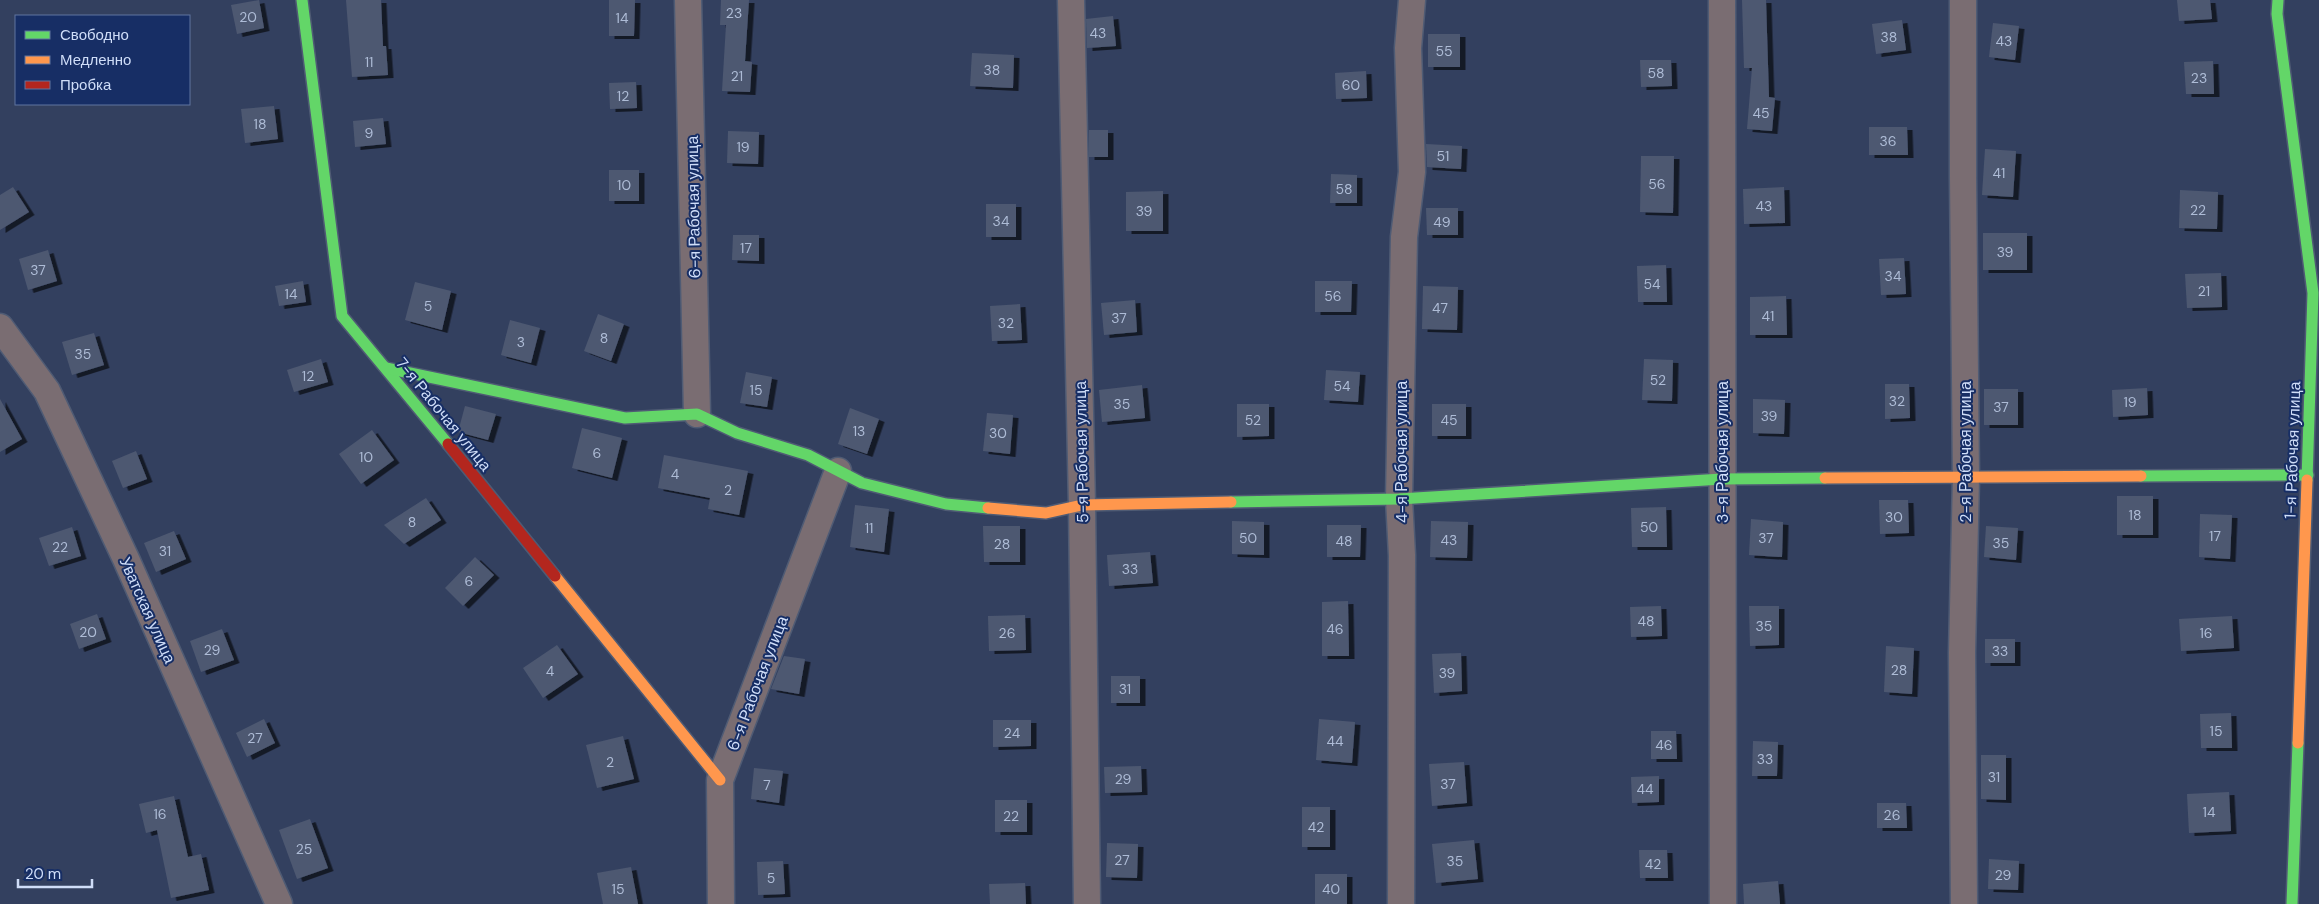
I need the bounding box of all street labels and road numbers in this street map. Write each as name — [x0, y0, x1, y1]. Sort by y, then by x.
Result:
street label: 6-я Рабочая улица — [682, 135, 705, 278]
street label: 7-я Рабочая улица — [391, 353, 496, 476]
street label: 5-я Рабочая улица — [1070, 381, 1093, 523]
street label: 4-я Рабочая улица — [1391, 381, 1412, 523]
street label: 3-я Рабочая улица — [1712, 381, 1733, 523]
street label: 2-я Рабочая улица — [1955, 381, 1976, 523]
street label: 1-я Рабочая улица — [2280, 381, 2305, 519]
street label: Уватская улица — [115, 554, 180, 667]
street label: 6-я Рабочая улица — [722, 613, 793, 753]

